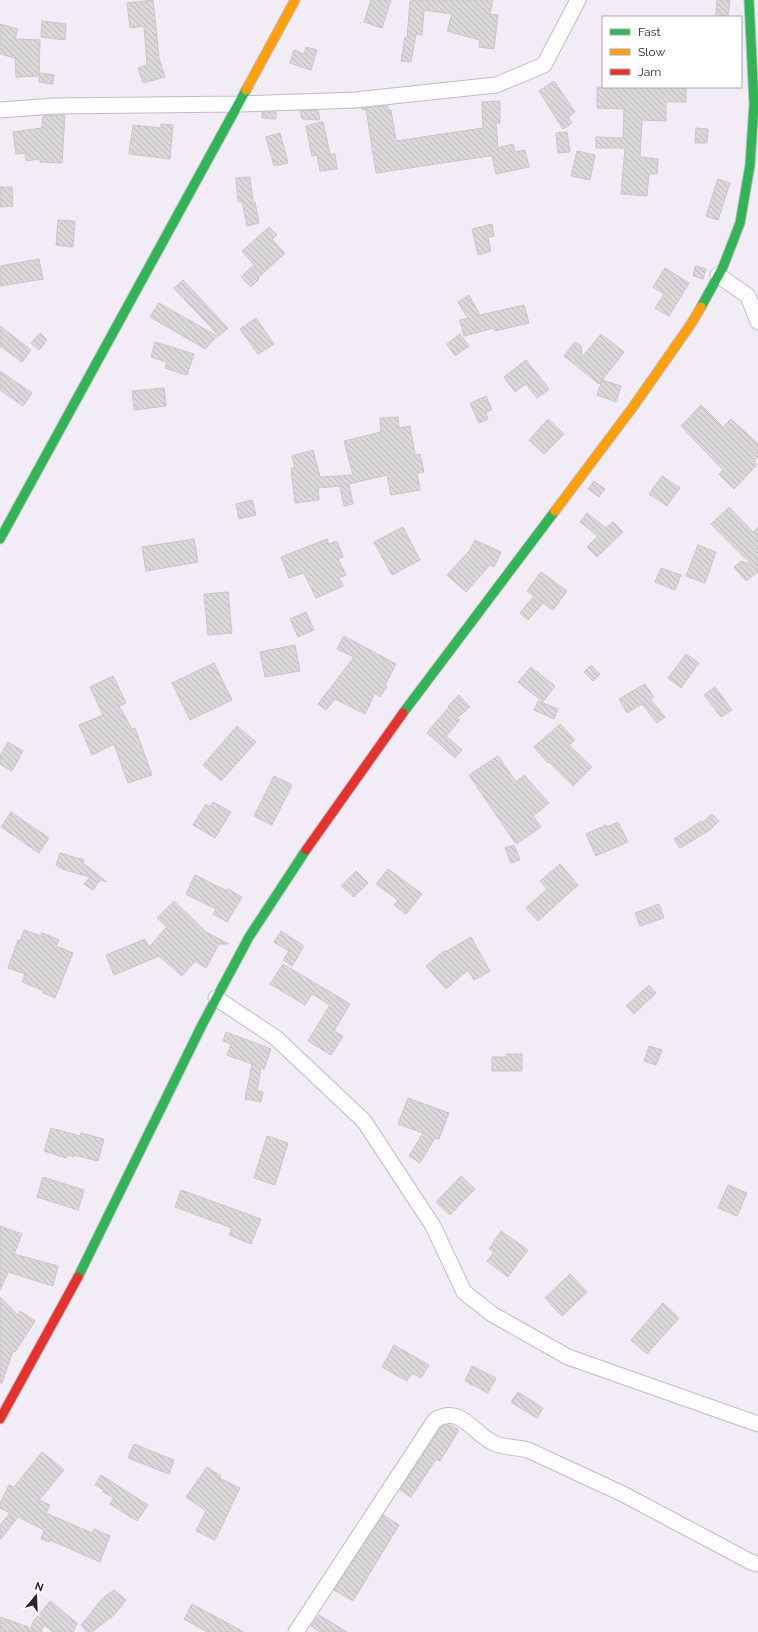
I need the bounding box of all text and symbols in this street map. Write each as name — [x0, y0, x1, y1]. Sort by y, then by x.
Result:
legend — [602, 16, 742, 88]
text: Fast — [638, 25, 661, 39]
text: Slow — [638, 45, 665, 59]
text: Jam — [638, 65, 661, 79]
north arrow — [16, 1576, 56, 1616]
text: N — [33, 1580, 45, 1595]

